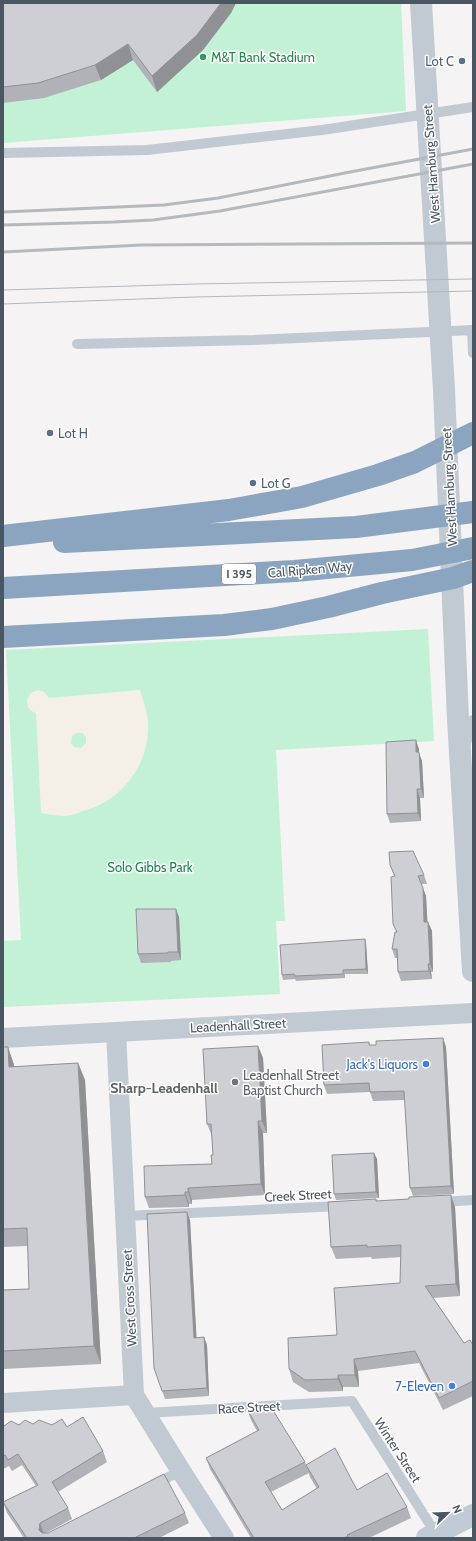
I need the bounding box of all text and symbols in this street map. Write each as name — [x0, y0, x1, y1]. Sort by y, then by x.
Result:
place label: M&T Bank Stadium — [211, 49, 315, 65]
marker: M&T Bank Stadium — [198, 52, 208, 62]
place label: Lot C — [425, 53, 454, 69]
marker: Lot C — [457, 56, 467, 66]
street label: West Hamburg Street — [419, 104, 443, 224]
place label: Lot H — [58, 425, 88, 441]
street label: West Hamburg Street — [438, 427, 460, 547]
marker: Lot H — [45, 428, 55, 438]
place label: Lot G — [261, 475, 291, 491]
marker: Lot G — [248, 478, 258, 488]
street label: Cal Ripken Way — [267, 557, 353, 581]
road number: I 395 — [222, 564, 256, 584]
park label: Solo Gibbs Park — [107, 859, 193, 875]
street label: Leadenhall Street — [190, 1014, 287, 1036]
place label: Jack's Liquors — [345, 1056, 419, 1072]
marker: Jack's Liquors — [421, 1059, 431, 1069]
place label: Leadenhall Street Baptist Church — [243, 1067, 340, 1098]
marker: Leadenhall Street Baptist Church — [230, 1077, 240, 1087]
district label: Sharp-Leadenhall — [110, 1079, 218, 1097]
street label: Creek Street — [264, 1185, 333, 1205]
street label: West Cross Street — [118, 1248, 140, 1347]
place label: 7-Eleven — [395, 1378, 444, 1394]
marker: 7-Eleven — [447, 1381, 457, 1391]
street label: Race Street — [217, 1397, 281, 1417]
street label: Winter Street — [371, 1415, 425, 1486]
north arrow — [428, 1493, 468, 1533]
text: N — [449, 1503, 465, 1515]

